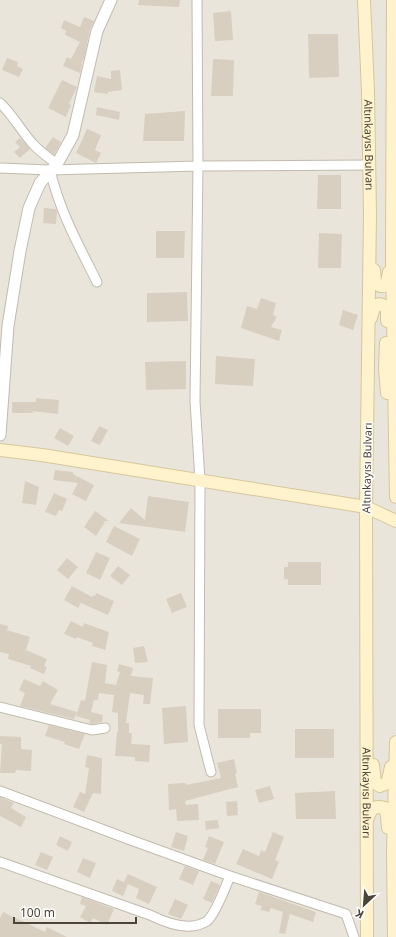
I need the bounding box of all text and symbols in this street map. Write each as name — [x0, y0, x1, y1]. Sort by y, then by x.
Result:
street label: Altınkayısı Bulvarı — [361, 99, 378, 191]
street label: Altınkayısı Bulvarı — [358, 422, 375, 514]
street label: Altınkayısı Bulvarı — [360, 747, 375, 838]
north arrow — [344, 885, 384, 925]
scale bar — [14, 899, 136, 925]
text: 100 m — [20, 904, 55, 921]
text: K — [352, 906, 366, 923]

